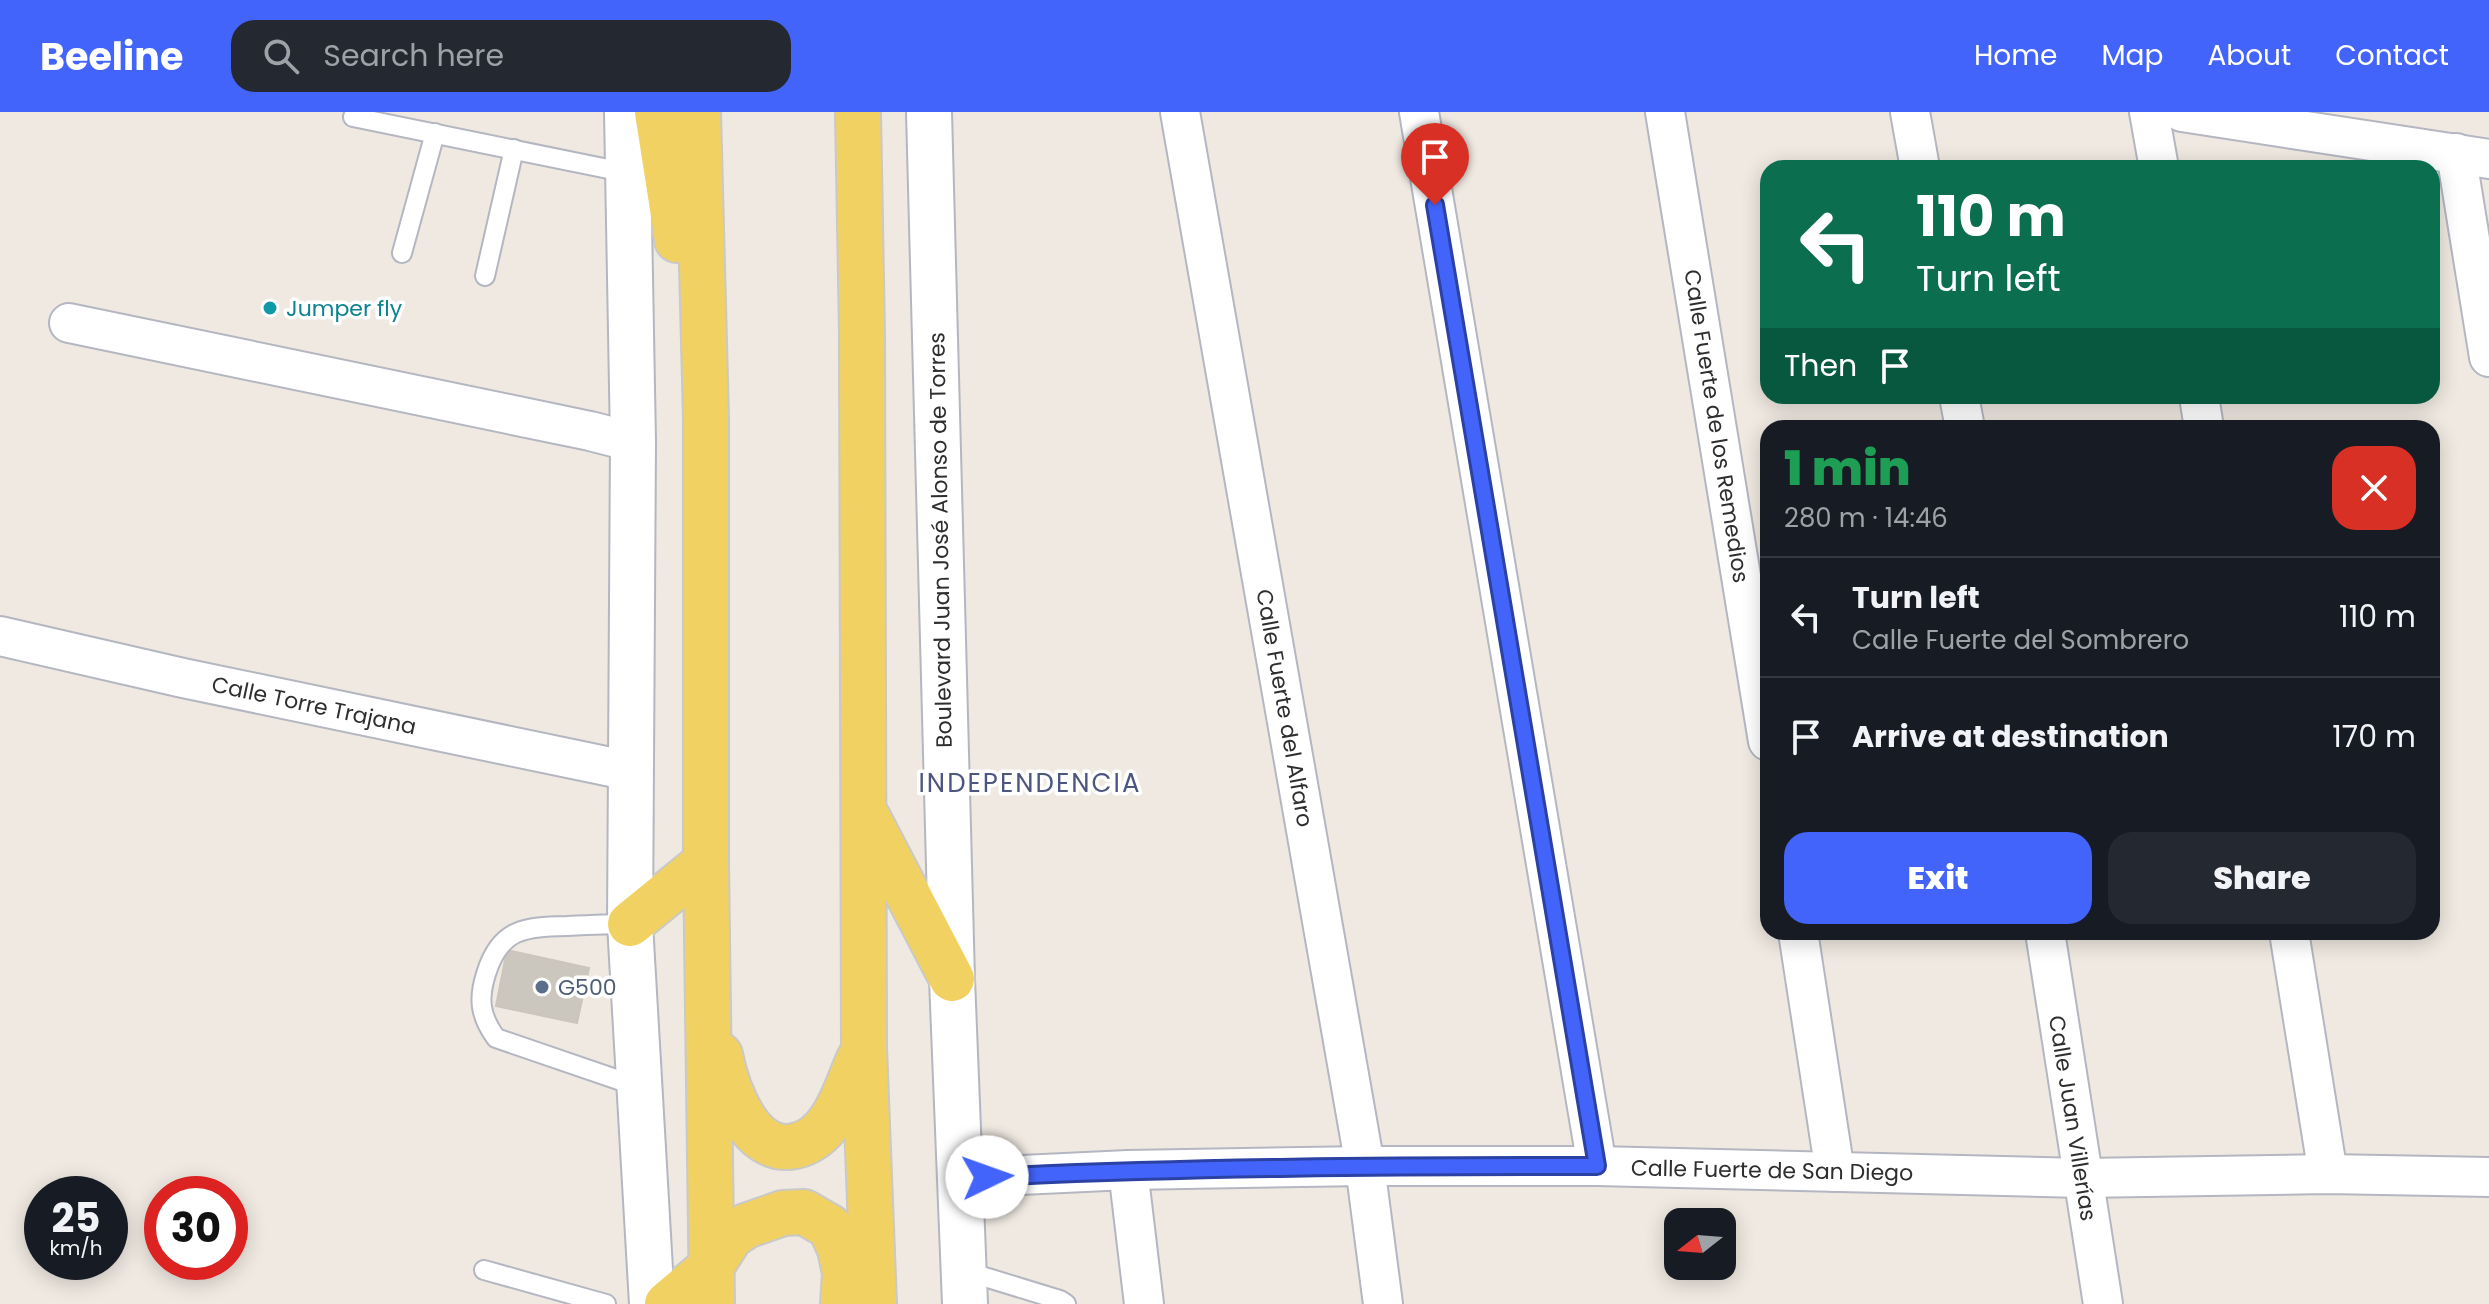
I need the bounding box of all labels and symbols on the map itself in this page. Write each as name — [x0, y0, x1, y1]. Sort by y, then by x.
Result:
pin — [1401, 123, 1469, 205]
street label: Calle Fuerte de los Remedios — [1676, 267, 1757, 585]
place label: Jumper fly — [286, 293, 403, 324]
marker: Jumper fly — [261, 299, 279, 317]
street label: Boulevard Juan José Alonso de Torres — [921, 332, 960, 748]
street label: Calle Fuerte del Alfaro — [1248, 587, 1321, 830]
street label: Calle Torre Trajana — [209, 669, 419, 742]
district label: INDEPENDENCIA — [918, 765, 1142, 801]
place label: G500 — [558, 972, 617, 1003]
marker: G500 — [533, 978, 551, 996]
street label: Calle Juan Villerías — [2041, 1013, 2104, 1223]
position arrow — [945, 1135, 1029, 1219]
street label: Calle Fuerte de San Diego — [1631, 1153, 1913, 1188]
speed limit sign: 30 — [144, 1176, 248, 1280]
north arrow — [1664, 1208, 1736, 1280]

